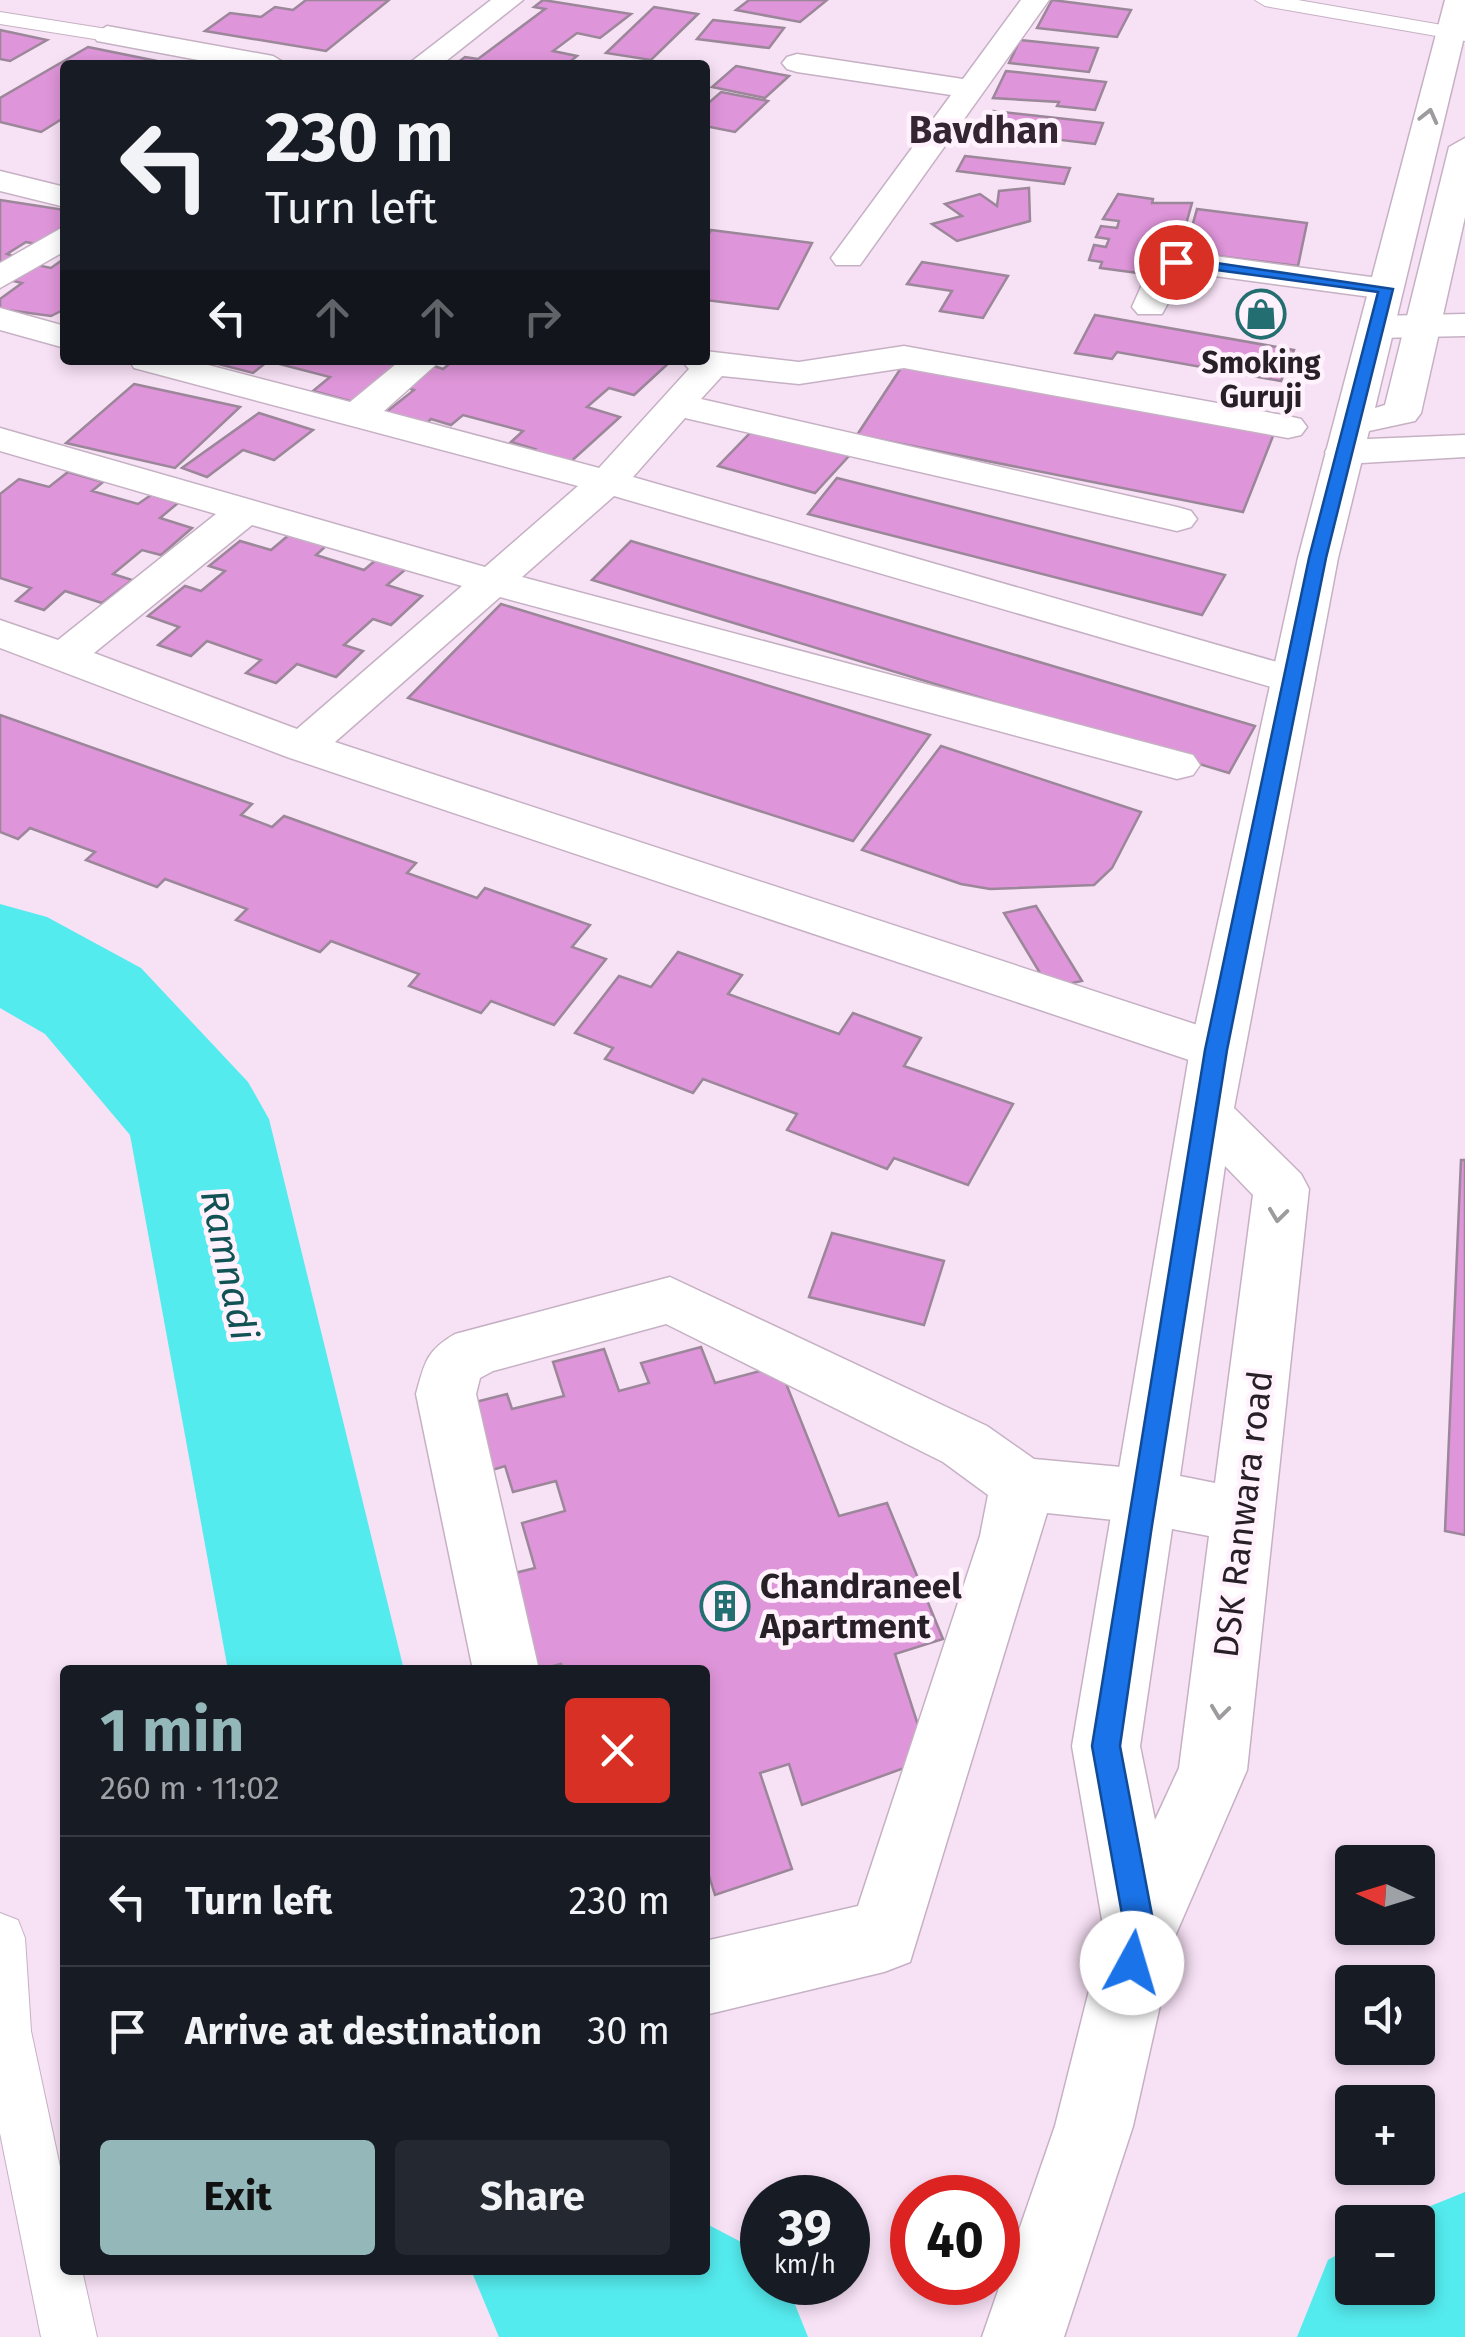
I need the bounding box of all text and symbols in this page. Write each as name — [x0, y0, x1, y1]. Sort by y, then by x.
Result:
text: 230 m — [265, 96, 454, 180]
icon: left — [100, 100, 230, 230]
district label: Bavdhan — [909, 107, 1059, 153]
one-way arrow — [1417, 108, 1438, 125]
text: Turn left — [265, 181, 437, 235]
pin — [1134, 220, 1219, 305]
icon: arrive — [1149, 235, 1204, 290]
shop icon: Smoking Guruji — [1235, 288, 1287, 340]
icon: left — [200, 290, 255, 345]
icon: ahead — [305, 290, 360, 345]
icon: ahead — [410, 290, 465, 345]
icon: right — [515, 290, 570, 345]
place label: Smoking Guruji — [1202, 345, 1321, 415]
water label: Ramnadi — [191, 1186, 267, 1345]
one-way arrow — [1268, 1208, 1289, 1224]
street label: DSK Ranwara road — [1205, 1368, 1281, 1660]
place label: Chandraneel Apartment — [759, 1565, 962, 1647]
building icon: Chandraneel Apartment — [699, 1580, 751, 1632]
text: 1 min — [100, 1695, 244, 1767]
button: close — [565, 1698, 670, 1803]
one-way arrow — [1210, 1704, 1231, 1720]
text: 260 m · 11:02 — [100, 1769, 280, 1807]
north arrow — [1335, 1845, 1435, 1945]
map controls — [1335, 1845, 1435, 2305]
icon: left — [100, 1874, 155, 1929]
text: Turn left — [185, 1878, 332, 1924]
text: 230 m — [569, 1878, 670, 1924]
position arrow — [1080, 1911, 1184, 2015]
button: sound — [1335, 1965, 1435, 2065]
icon: arrive — [100, 2004, 155, 2059]
text: Arrive at destination — [185, 2008, 542, 2054]
text: 30 m — [587, 2008, 670, 2054]
button: + — [1335, 2085, 1435, 2185]
button: Exit — [100, 2140, 375, 2255]
button: Share — [395, 2140, 670, 2255]
speed limit sign: 40 — [890, 2175, 1020, 2305]
text: 39 — [778, 2198, 832, 2258]
button: − — [1335, 2205, 1435, 2305]
text: km/h — [774, 2250, 836, 2280]

